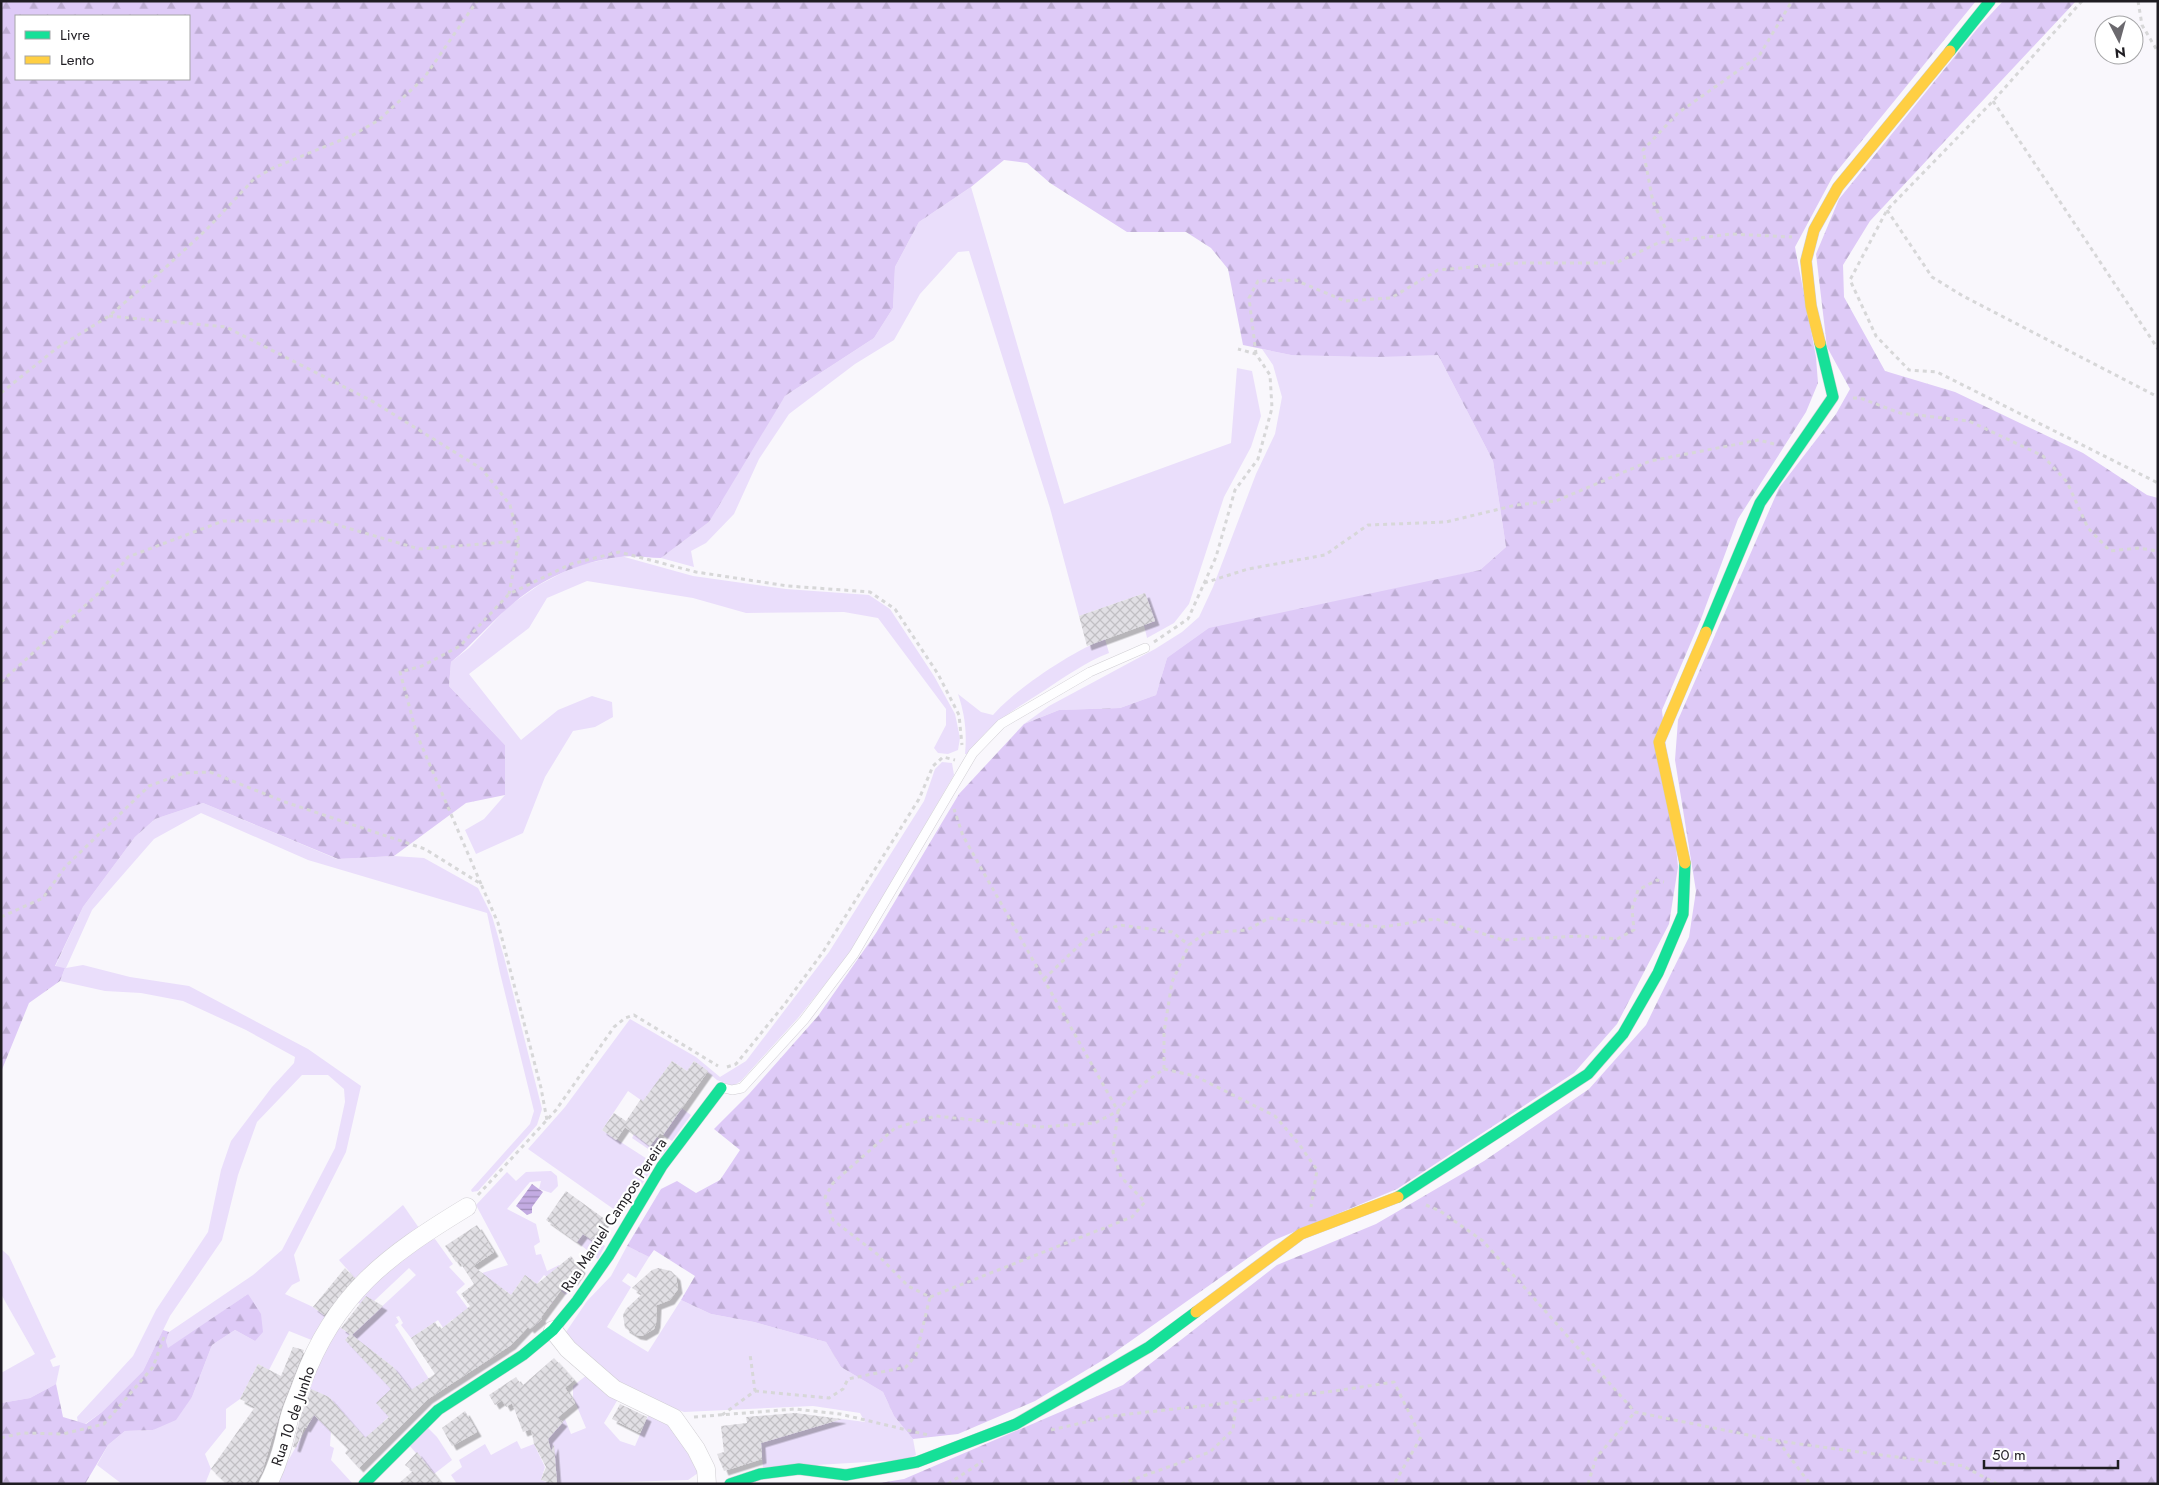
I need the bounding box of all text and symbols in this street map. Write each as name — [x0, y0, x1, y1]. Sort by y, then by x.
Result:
legend — [15, 15, 190, 80]
north arrow — [2094, 15, 2144, 65]
text: Livre — [60, 24, 90, 46]
text: N — [2114, 42, 2127, 63]
text: Lento — [60, 49, 94, 71]
street label: Rua Manuel Campos Pereira — [556, 1134, 672, 1296]
street label: Rua 10 de Junho — [266, 1363, 320, 1469]
scale bar — [1984, 1438, 2118, 1470]
text: 50 m — [1992, 1444, 2026, 1466]

